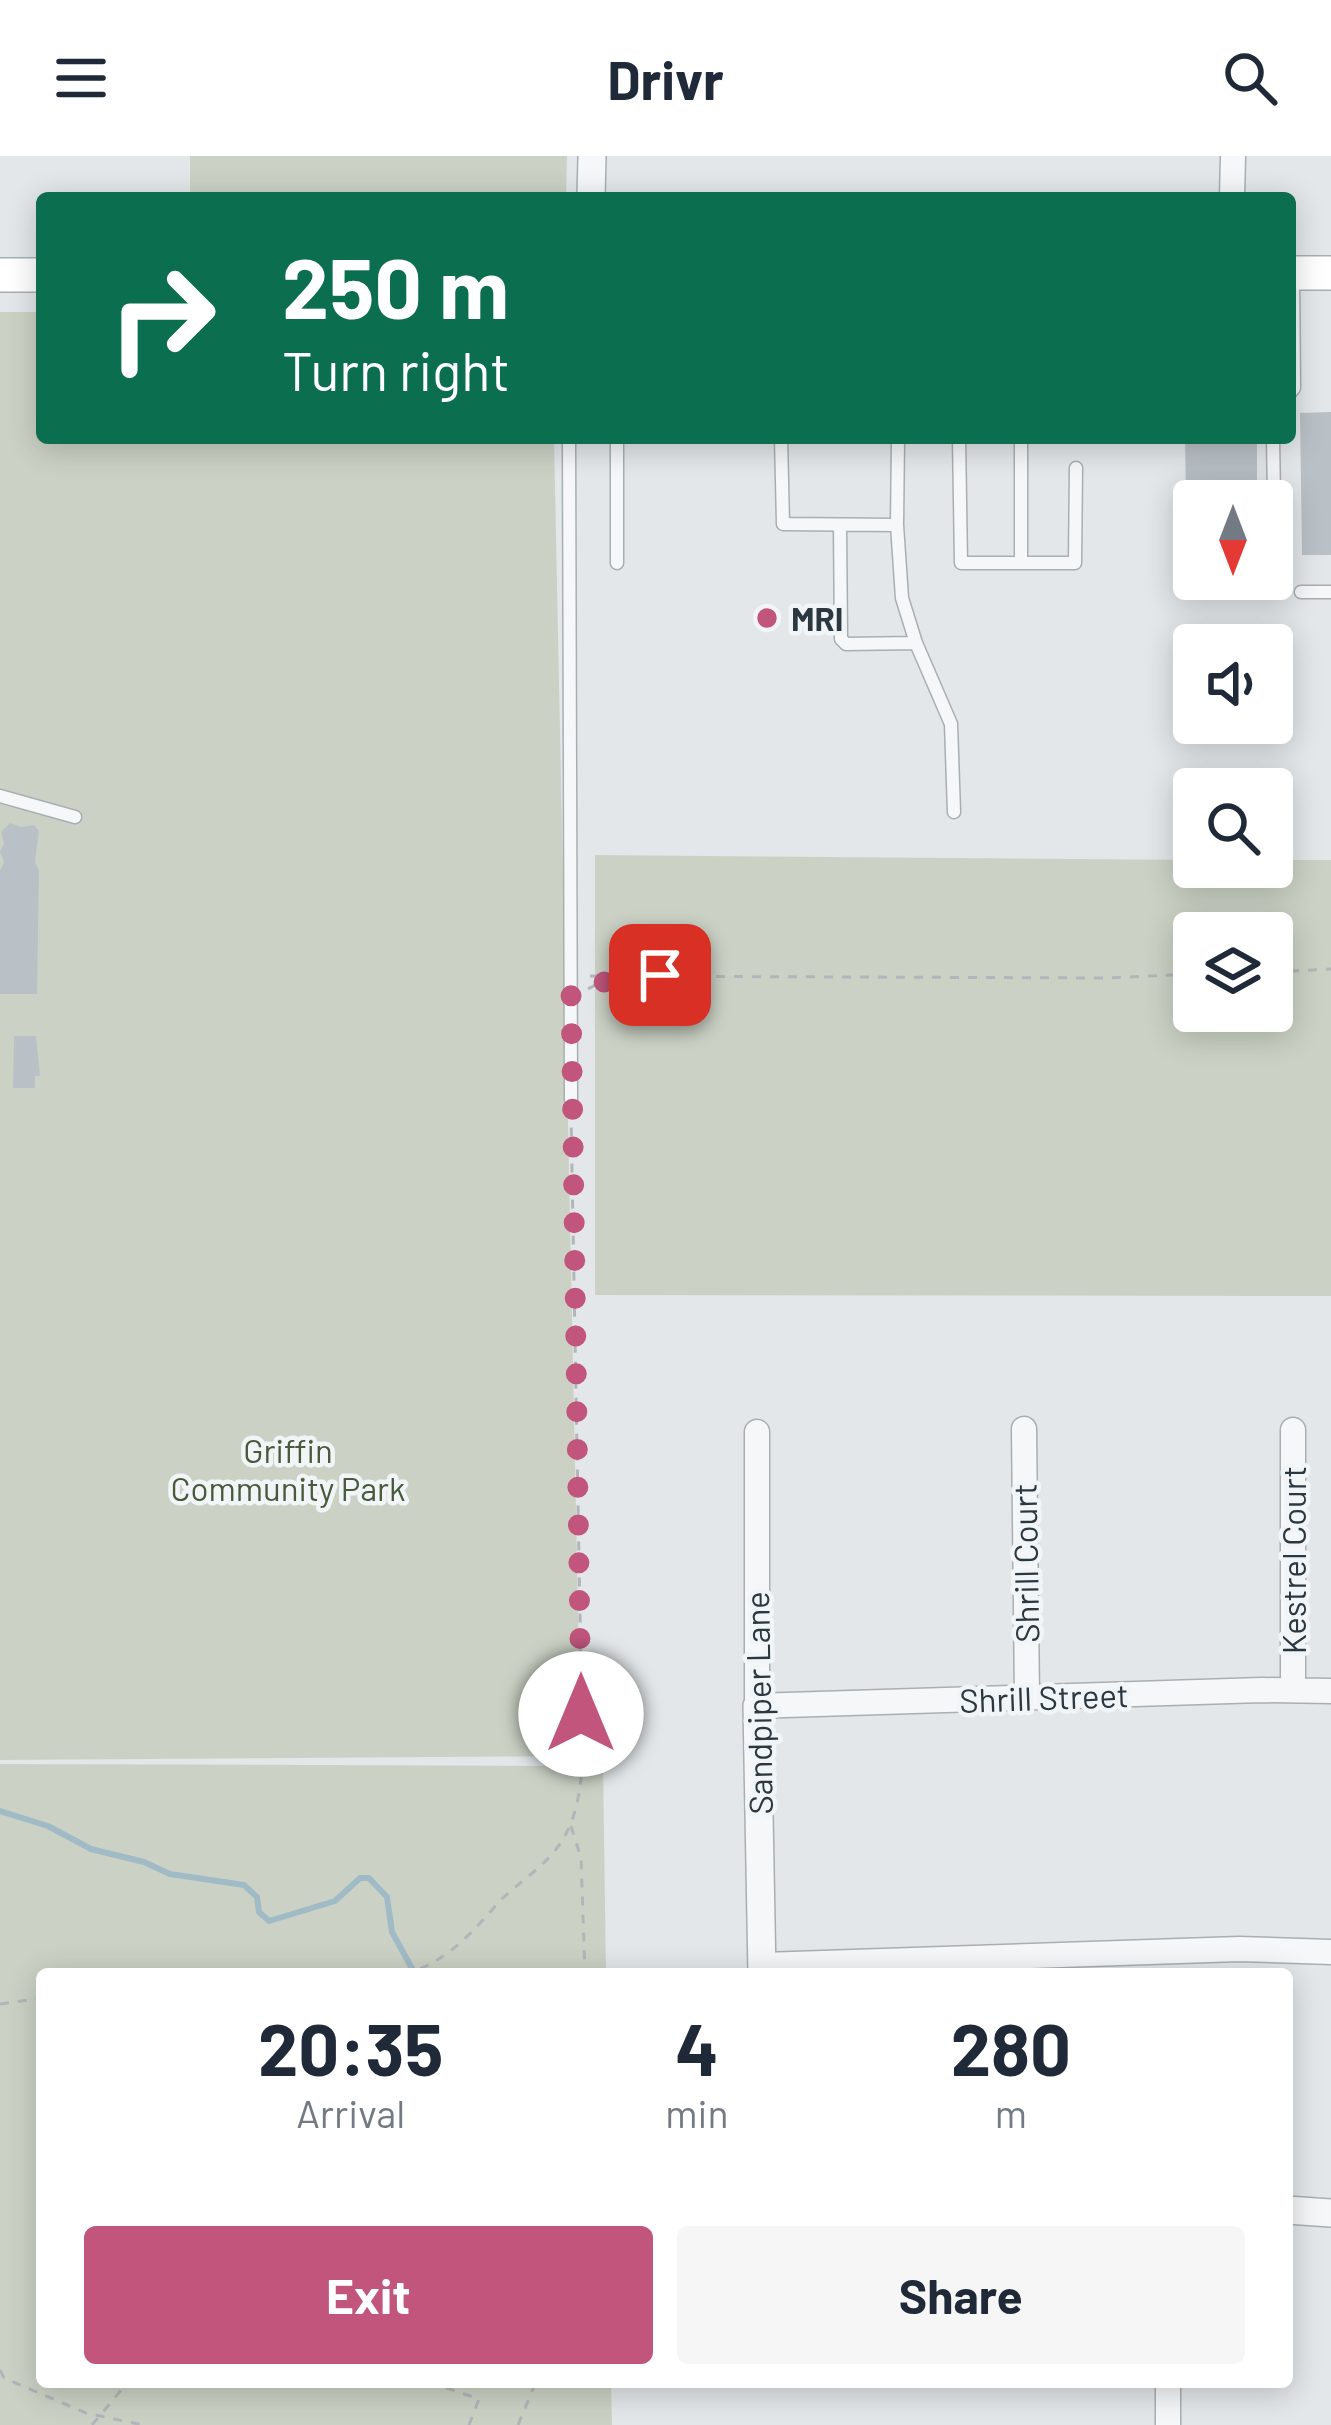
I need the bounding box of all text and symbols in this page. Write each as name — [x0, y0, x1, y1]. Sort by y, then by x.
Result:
icon: menu — [48, 45, 114, 111]
icon: search — [1217, 45, 1283, 111]
text: Drivr — [607, 46, 724, 111]
text: 250 m — [282, 235, 509, 336]
icon: right — [84, 240, 240, 396]
text: Turn right — [282, 337, 510, 402]
north arrow — [1173, 480, 1293, 600]
map controls — [1173, 480, 1293, 1032]
place label: MRI — [791, 598, 844, 638]
marker: MRI — [754, 605, 780, 631]
button: sound — [1173, 624, 1293, 744]
button: search — [1173, 768, 1293, 888]
button: layers — [1173, 912, 1293, 1032]
pin — [609, 924, 711, 1026]
icon: arrive — [627, 942, 693, 1008]
park label: Griffin Community Park — [170, 1430, 406, 1508]
street label: Kestrel Court — [1273, 1466, 1313, 1654]
street label: Shrill Court — [1004, 1483, 1046, 1643]
street label: Sandpiper Lane — [736, 1591, 780, 1815]
position arrow — [518, 1651, 644, 1777]
street label: Shrill Street — [959, 1674, 1129, 1720]
text: 20:35 — [258, 2004, 443, 2090]
text: 4 — [675, 2004, 719, 2090]
text: 280 — [951, 2004, 1071, 2090]
text: Arrival — [296, 2089, 405, 2136]
text: min — [665, 2089, 729, 2136]
text: m — [995, 2089, 1027, 2136]
button: Exit — [84, 2226, 653, 2364]
button: Share — [677, 2226, 1245, 2364]

